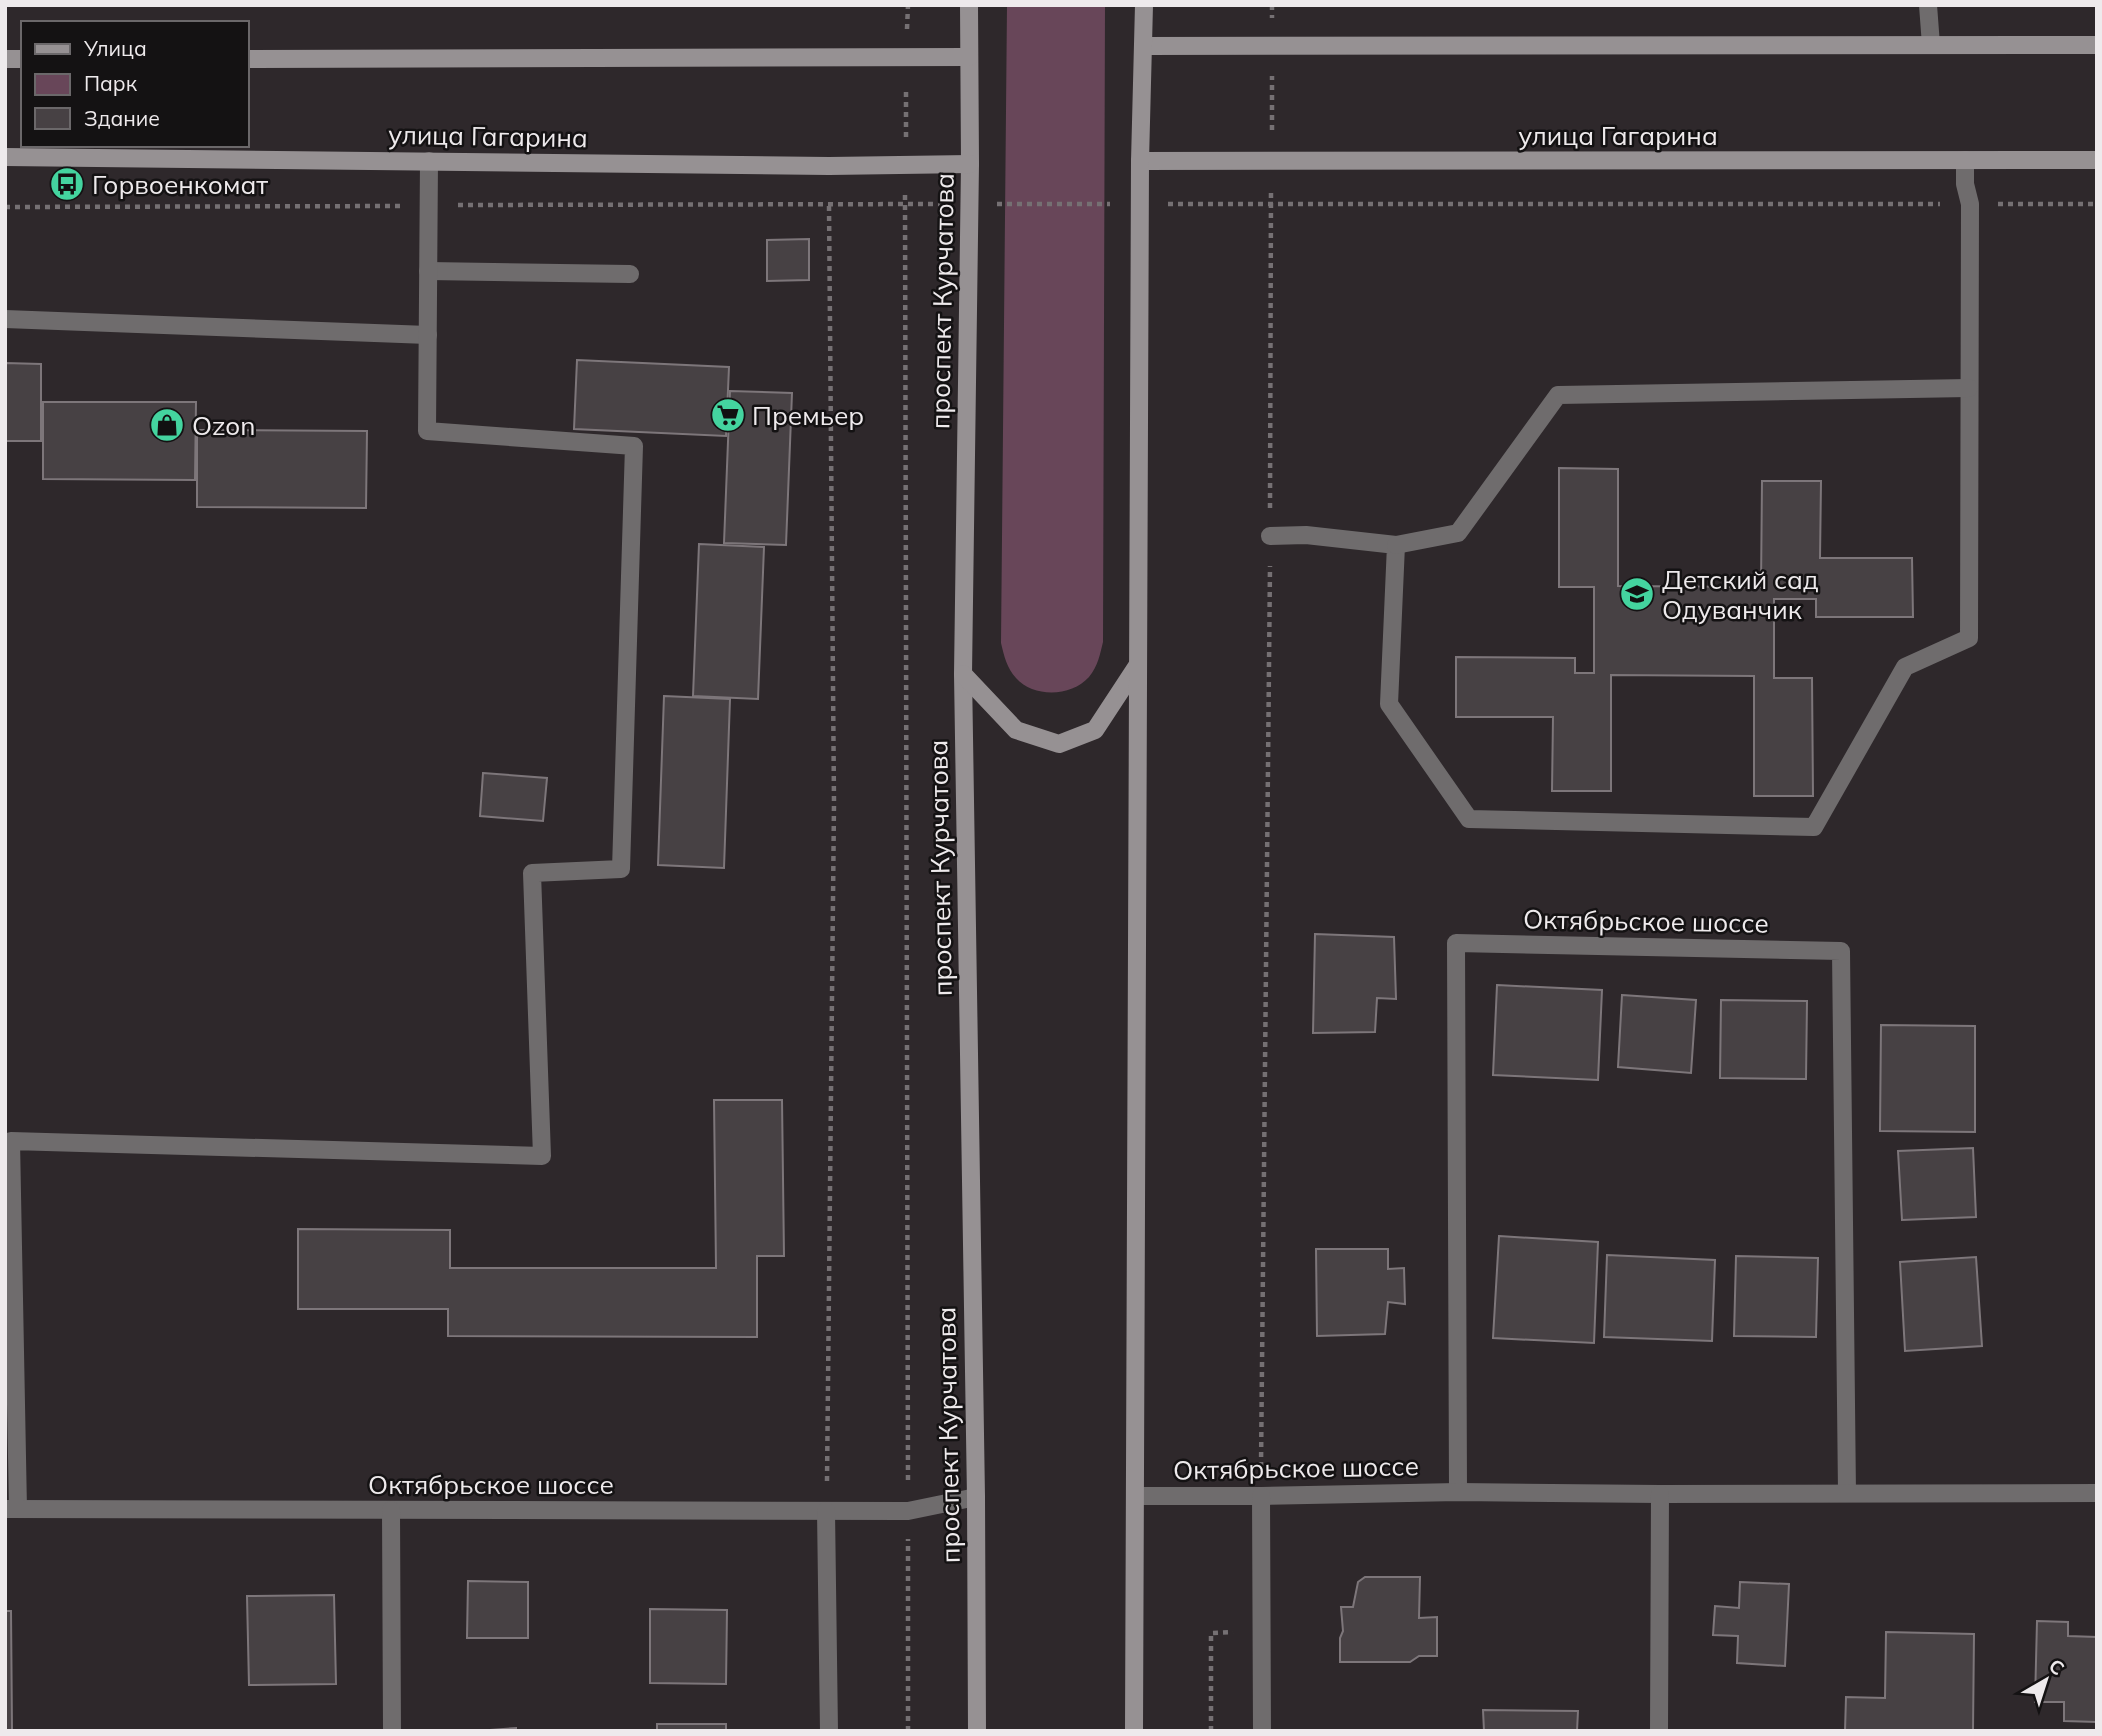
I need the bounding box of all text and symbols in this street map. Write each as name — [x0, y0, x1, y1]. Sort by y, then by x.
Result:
legend — [21, 21, 248, 147]
text: Улица — [83, 35, 147, 61]
text: Парк — [84, 70, 138, 96]
text: Здание — [84, 105, 160, 131]
street label: улица Гагарина — [388, 118, 588, 154]
street label: улица Гагарина — [1518, 119, 1718, 152]
bus stop icon: Горвоенкомат — [48, 165, 86, 203]
place label: Горвоенкомат — [92, 168, 268, 201]
street label: проспект Курчатова — [923, 173, 961, 429]
supermarket icon: Премьер — [709, 396, 747, 434]
place label: Премьер — [752, 399, 864, 432]
shop icon: Ozon — [148, 406, 186, 444]
place label: Ozon — [192, 409, 255, 442]
place label: Детский сад Одуванчик — [1662, 563, 1819, 626]
school or university icon: Детский сад Одуванчик — [1618, 575, 1656, 613]
street label: проспект Курчатова — [921, 740, 959, 996]
street label: Октябрьское шоссе — [1523, 902, 1769, 940]
street label: проспект Курчатова — [929, 1307, 967, 1563]
street label: Октябрьское шоссе — [1173, 1449, 1419, 1487]
street label: Октябрьское шоссе — [368, 1468, 614, 1501]
north arrow — [2011, 1645, 2081, 1715]
text: С — [2044, 1653, 2069, 1680]

